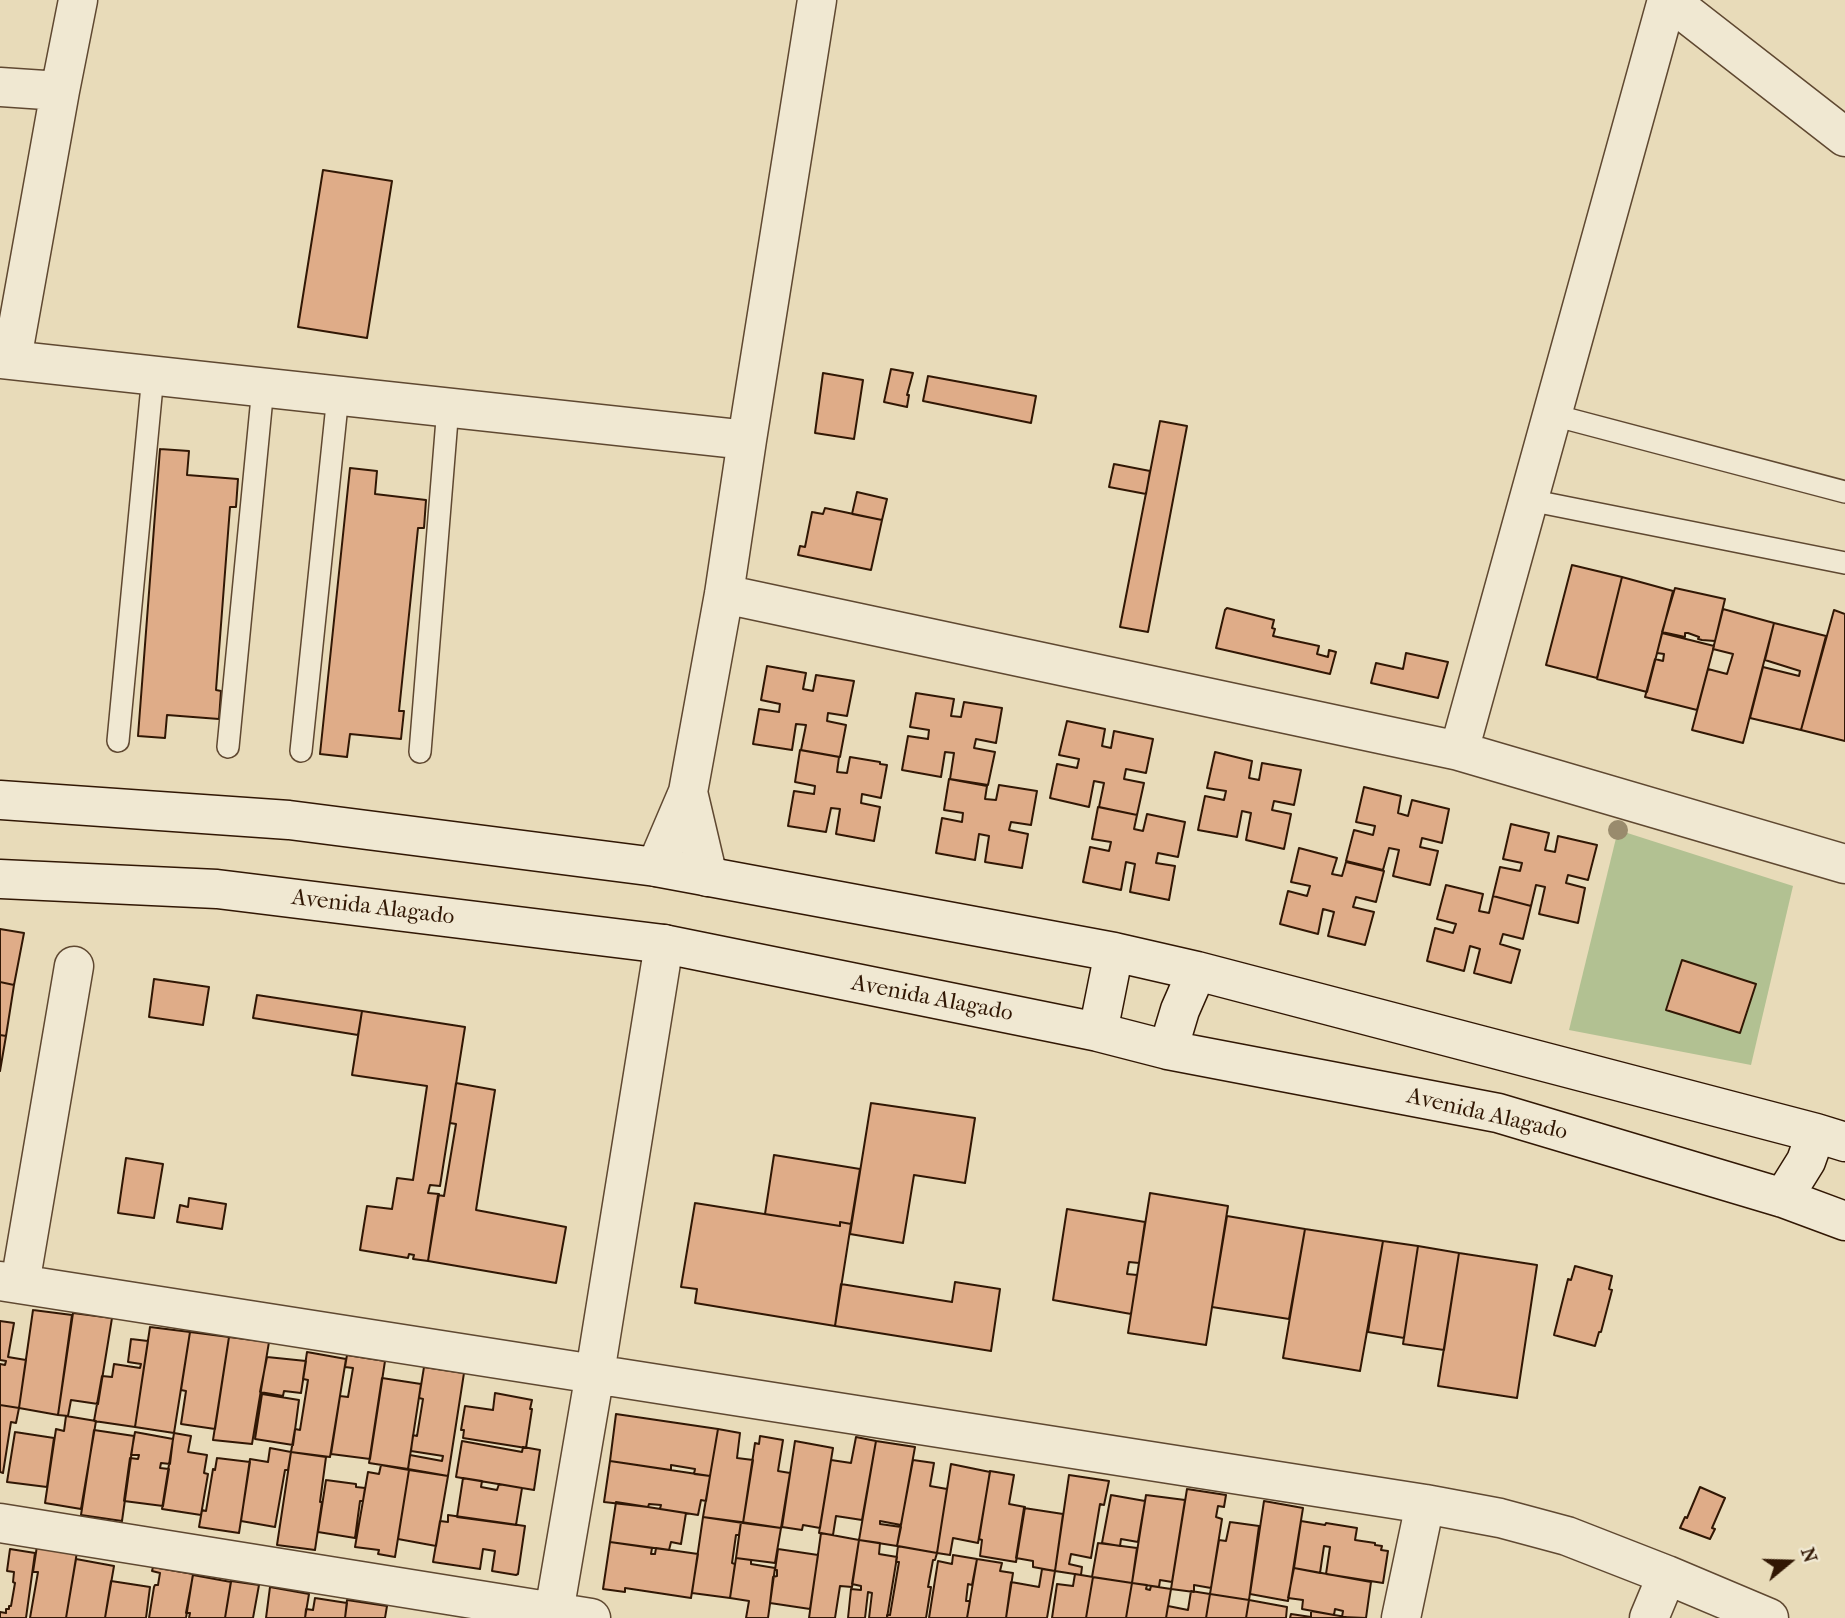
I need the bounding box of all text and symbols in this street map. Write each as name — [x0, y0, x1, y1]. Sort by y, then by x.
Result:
street label: Avenida Alagado — [290, 884, 456, 932]
street label: Avenida Alagado — [849, 970, 1015, 1028]
street label: Avenida Alagado — [1404, 1083, 1570, 1147]
north arrow — [1754, 1527, 1824, 1597]
text: N — [1796, 1545, 1822, 1566]

